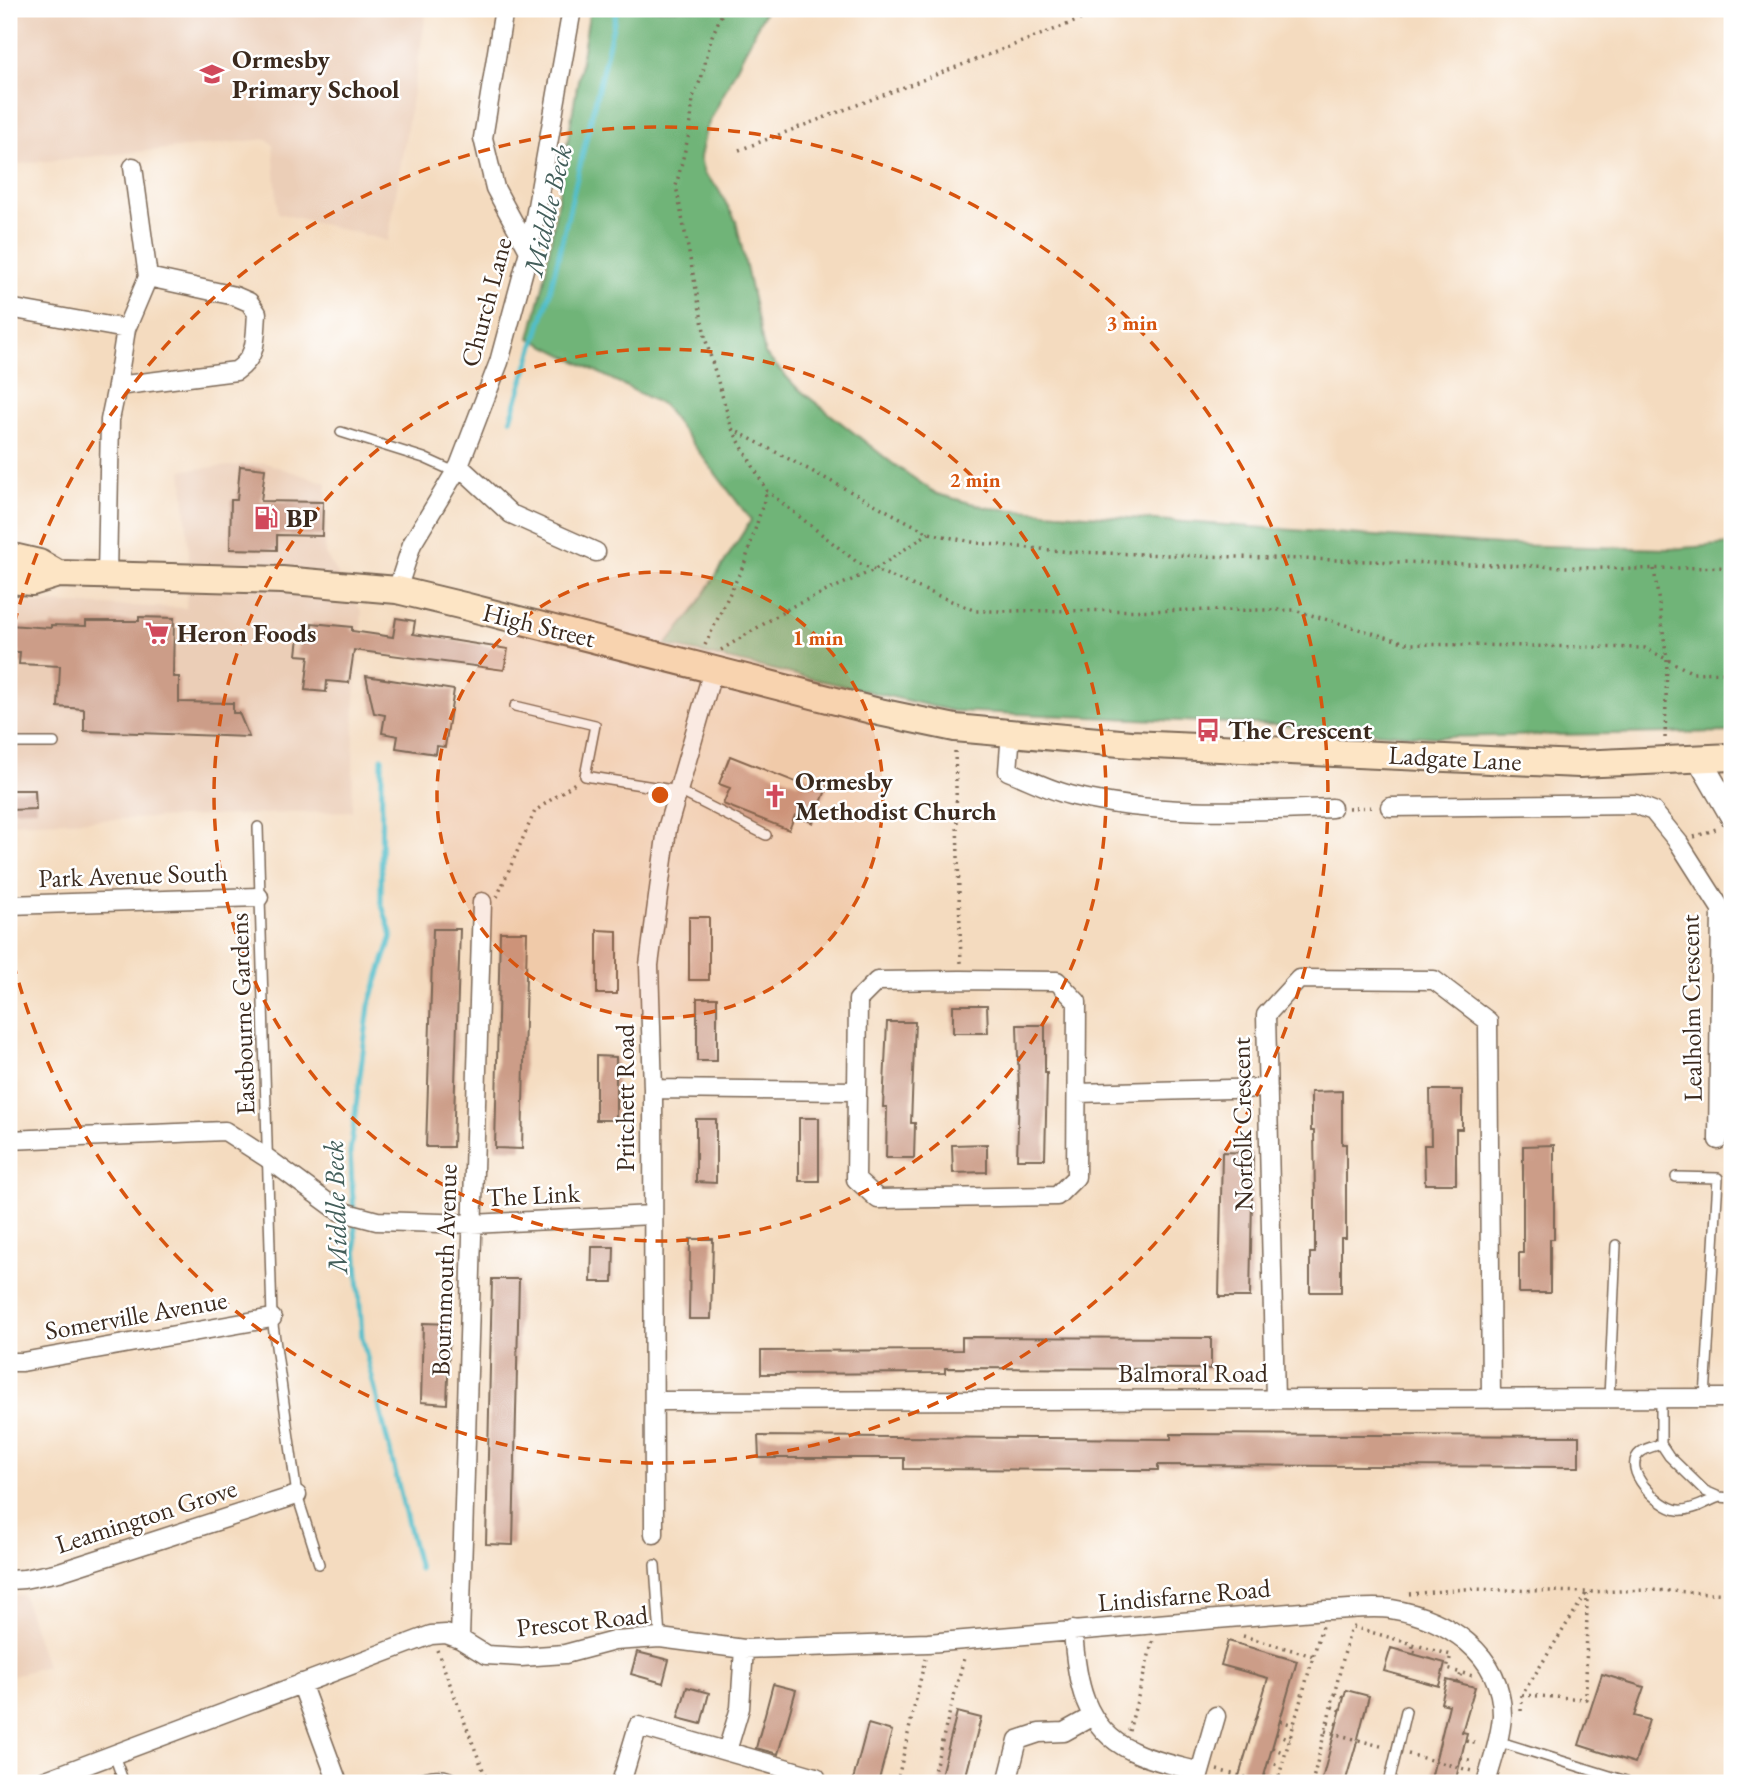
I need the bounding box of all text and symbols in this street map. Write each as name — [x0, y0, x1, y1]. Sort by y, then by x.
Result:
place label: Ormesby Primary School — [232, 42, 399, 106]
school or university icon: Ormesby Primary School — [198, 60, 226, 88]
water label: Middle Beck — [514, 141, 580, 281]
street label: Church Lane — [452, 233, 520, 371]
text: 3 min — [1106, 309, 1158, 336]
text: 2 min — [949, 466, 1001, 493]
place label: BP — [286, 501, 318, 535]
fuel station icon: BP — [252, 504, 280, 532]
street label: High Street — [479, 595, 599, 655]
place label: Heron Foods — [177, 616, 316, 650]
supermarket icon: Heron Foods — [143, 619, 171, 647]
text: 1 min — [792, 624, 844, 651]
place label: The Crescent — [1228, 713, 1372, 747]
bus stop icon: The Crescent — [1194, 716, 1222, 744]
street label: Ladgate Lane — [1388, 738, 1522, 778]
place label: Ormesby Methodist Church — [795, 764, 997, 828]
church icon: Ormesby Methodist Church — [761, 782, 789, 810]
centre of rings — [648, 783, 672, 807]
street label: Park Avenue South — [38, 855, 228, 895]
street label: Eastbourne Gardens — [221, 912, 263, 1116]
street label: Lealholm Crescent — [1672, 914, 1710, 1102]
street label: Pritchett Road — [608, 1023, 642, 1172]
street label: Norfolk Crescent — [1223, 1037, 1261, 1211]
water label: Middle Beck — [315, 1139, 355, 1276]
street label: Bournmouth Avenue — [423, 1163, 465, 1377]
street label: The Link — [485, 1176, 581, 1214]
street label: Somerville Avenue — [42, 1282, 230, 1348]
street label: Balmoral Road — [1118, 1356, 1269, 1390]
street label: Leamington Grove — [51, 1471, 241, 1561]
street label: Lindisfarne Road — [1096, 1570, 1273, 1619]
street label: Prescot Road — [514, 1597, 650, 1645]

